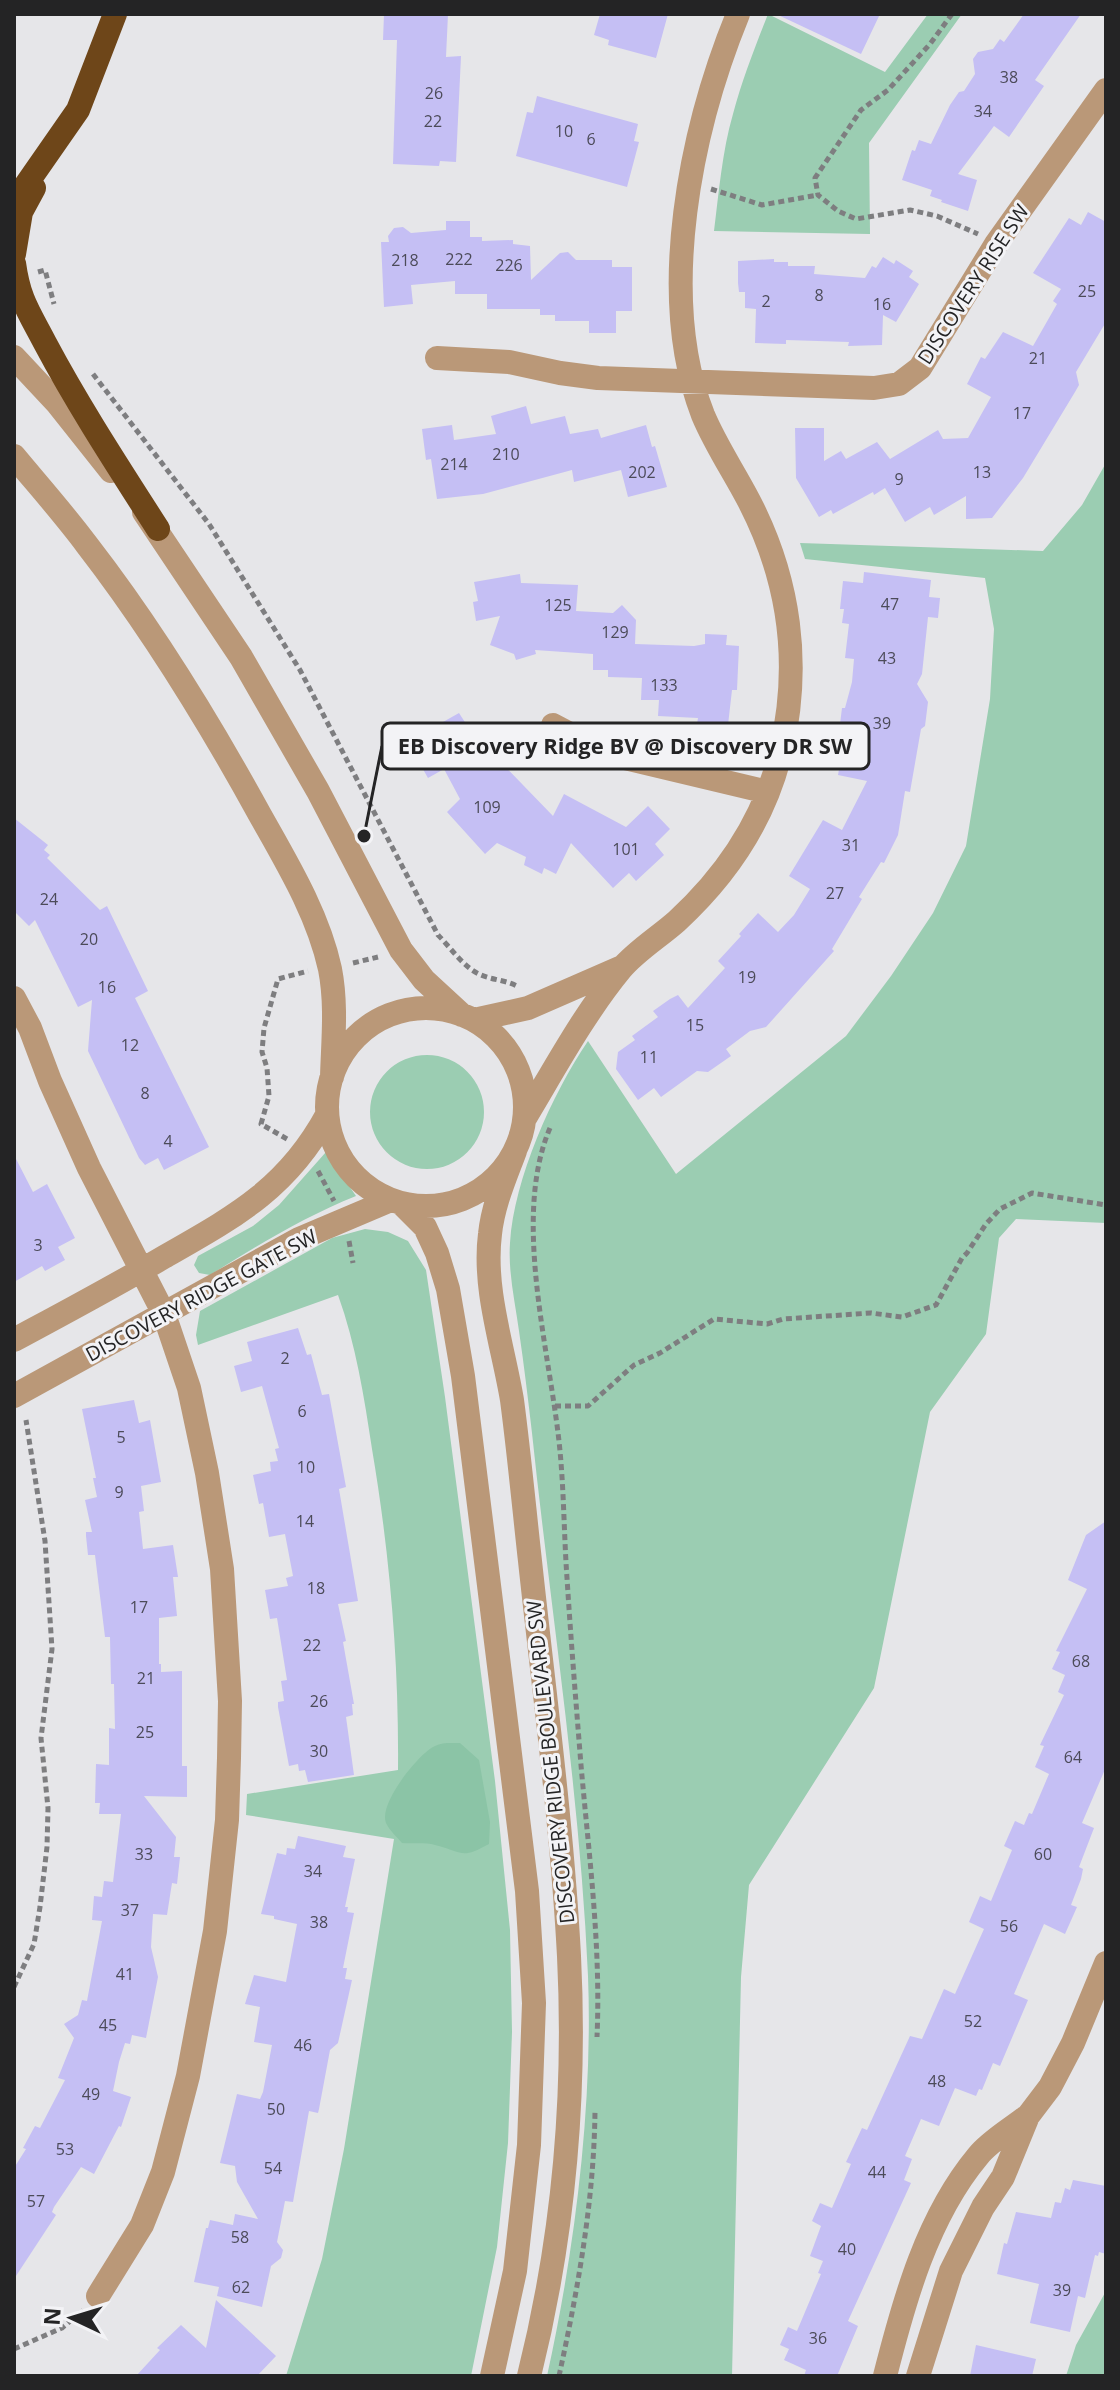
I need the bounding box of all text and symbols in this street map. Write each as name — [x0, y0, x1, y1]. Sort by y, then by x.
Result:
house number: 38 — [1000, 66, 1018, 88]
house number: 26 — [425, 82, 443, 104]
house number: 34 — [974, 100, 992, 122]
house number: 22 — [424, 110, 442, 132]
house number: 10 — [555, 120, 573, 142]
house number: 6 — [586, 128, 596, 150]
street label: DISCOVERY RISE SW — [911, 198, 1035, 369]
house number: 222 — [445, 248, 473, 270]
house number: 218 — [391, 249, 419, 271]
house number: 226 — [495, 254, 523, 276]
house number: 25 — [1078, 280, 1096, 302]
house number: 8 — [814, 284, 824, 306]
house number: 2 — [761, 290, 771, 312]
house number: 16 — [873, 293, 891, 315]
house number: 21 — [1029, 347, 1047, 369]
house number: 17 — [1013, 402, 1031, 424]
house number: 210 — [492, 443, 520, 465]
house number: 214 — [440, 453, 468, 475]
house number: 202 — [628, 461, 656, 483]
house number: 13 — [973, 461, 991, 483]
house number: 9 — [894, 468, 904, 490]
house number: 47 — [881, 593, 899, 615]
house number: 125 — [544, 594, 572, 616]
house number: 129 — [601, 621, 629, 643]
house number: 43 — [878, 647, 896, 669]
house number: 133 — [650, 674, 678, 696]
house number: 39 — [873, 712, 891, 734]
callout: EB Discovery Ridge BV @ Discovery DR SW — [382, 723, 869, 769]
text: EB Discovery Ridge BV @ Discovery DR SW — [398, 730, 853, 760]
house number: 109 — [473, 796, 501, 818]
house number: 31 — [842, 834, 860, 856]
house number: 101 — [612, 838, 640, 860]
house number: 27 — [826, 882, 844, 904]
house number: 24 — [40, 888, 58, 910]
house number: 20 — [80, 928, 98, 950]
house number: 19 — [738, 966, 756, 988]
house number: 16 — [98, 976, 116, 998]
house number: 15 — [686, 1014, 704, 1036]
house number: 12 — [121, 1034, 139, 1056]
house number: 11 — [640, 1046, 658, 1068]
house number: 8 — [140, 1082, 150, 1104]
house number: 4 — [163, 1130, 173, 1152]
street label: DISCOVERY RIDGE GATE SW — [81, 1222, 322, 1368]
house number: 3 — [33, 1234, 43, 1256]
house number: 2 — [280, 1347, 290, 1369]
house number: 6 — [297, 1400, 307, 1422]
house number: 5 — [116, 1426, 126, 1448]
house number: 10 — [297, 1456, 315, 1478]
house number: 9 — [114, 1481, 124, 1503]
house number: 14 — [296, 1510, 314, 1532]
house number: 18 — [307, 1577, 325, 1599]
house number: 17 — [130, 1596, 148, 1618]
street label: DISCOVERY RIDGE BOULEVARD SW — [520, 1598, 580, 1925]
house number: 22 — [303, 1634, 321, 1656]
house number: 68 — [1072, 1650, 1090, 1672]
house number: 21 — [137, 1667, 155, 1689]
house number: 26 — [310, 1690, 328, 1712]
house number: 25 — [136, 1721, 154, 1743]
house number: 30 — [310, 1740, 328, 1762]
house number: 64 — [1064, 1746, 1082, 1768]
house number: 33 — [135, 1843, 153, 1865]
house number: 60 — [1034, 1843, 1052, 1865]
house number: 34 — [304, 1860, 322, 1882]
house number: 37 — [121, 1899, 139, 1921]
house number: 38 — [310, 1911, 328, 1933]
house number: 56 — [1000, 1915, 1018, 1937]
house number: 41 — [116, 1963, 134, 1985]
house number: 52 — [964, 2010, 982, 2032]
house number: 45 — [99, 2014, 117, 2036]
house number: 46 — [294, 2034, 312, 2056]
house number: 48 — [928, 2070, 946, 2092]
house number: 49 — [82, 2083, 100, 2105]
house number: 50 — [267, 2098, 285, 2120]
house number: 53 — [56, 2138, 74, 2160]
house number: 54 — [264, 2157, 282, 2179]
house number: 44 — [868, 2161, 886, 2183]
house number: 57 — [27, 2190, 45, 2212]
house number: 58 — [231, 2226, 249, 2248]
house number: 40 — [838, 2238, 856, 2260]
house number: 62 — [232, 2276, 250, 2298]
north arrow — [32, 2278, 112, 2358]
house number: 39 — [1053, 2279, 1071, 2301]
text: N — [35, 2307, 67, 2327]
house number: 36 — [809, 2327, 827, 2349]

